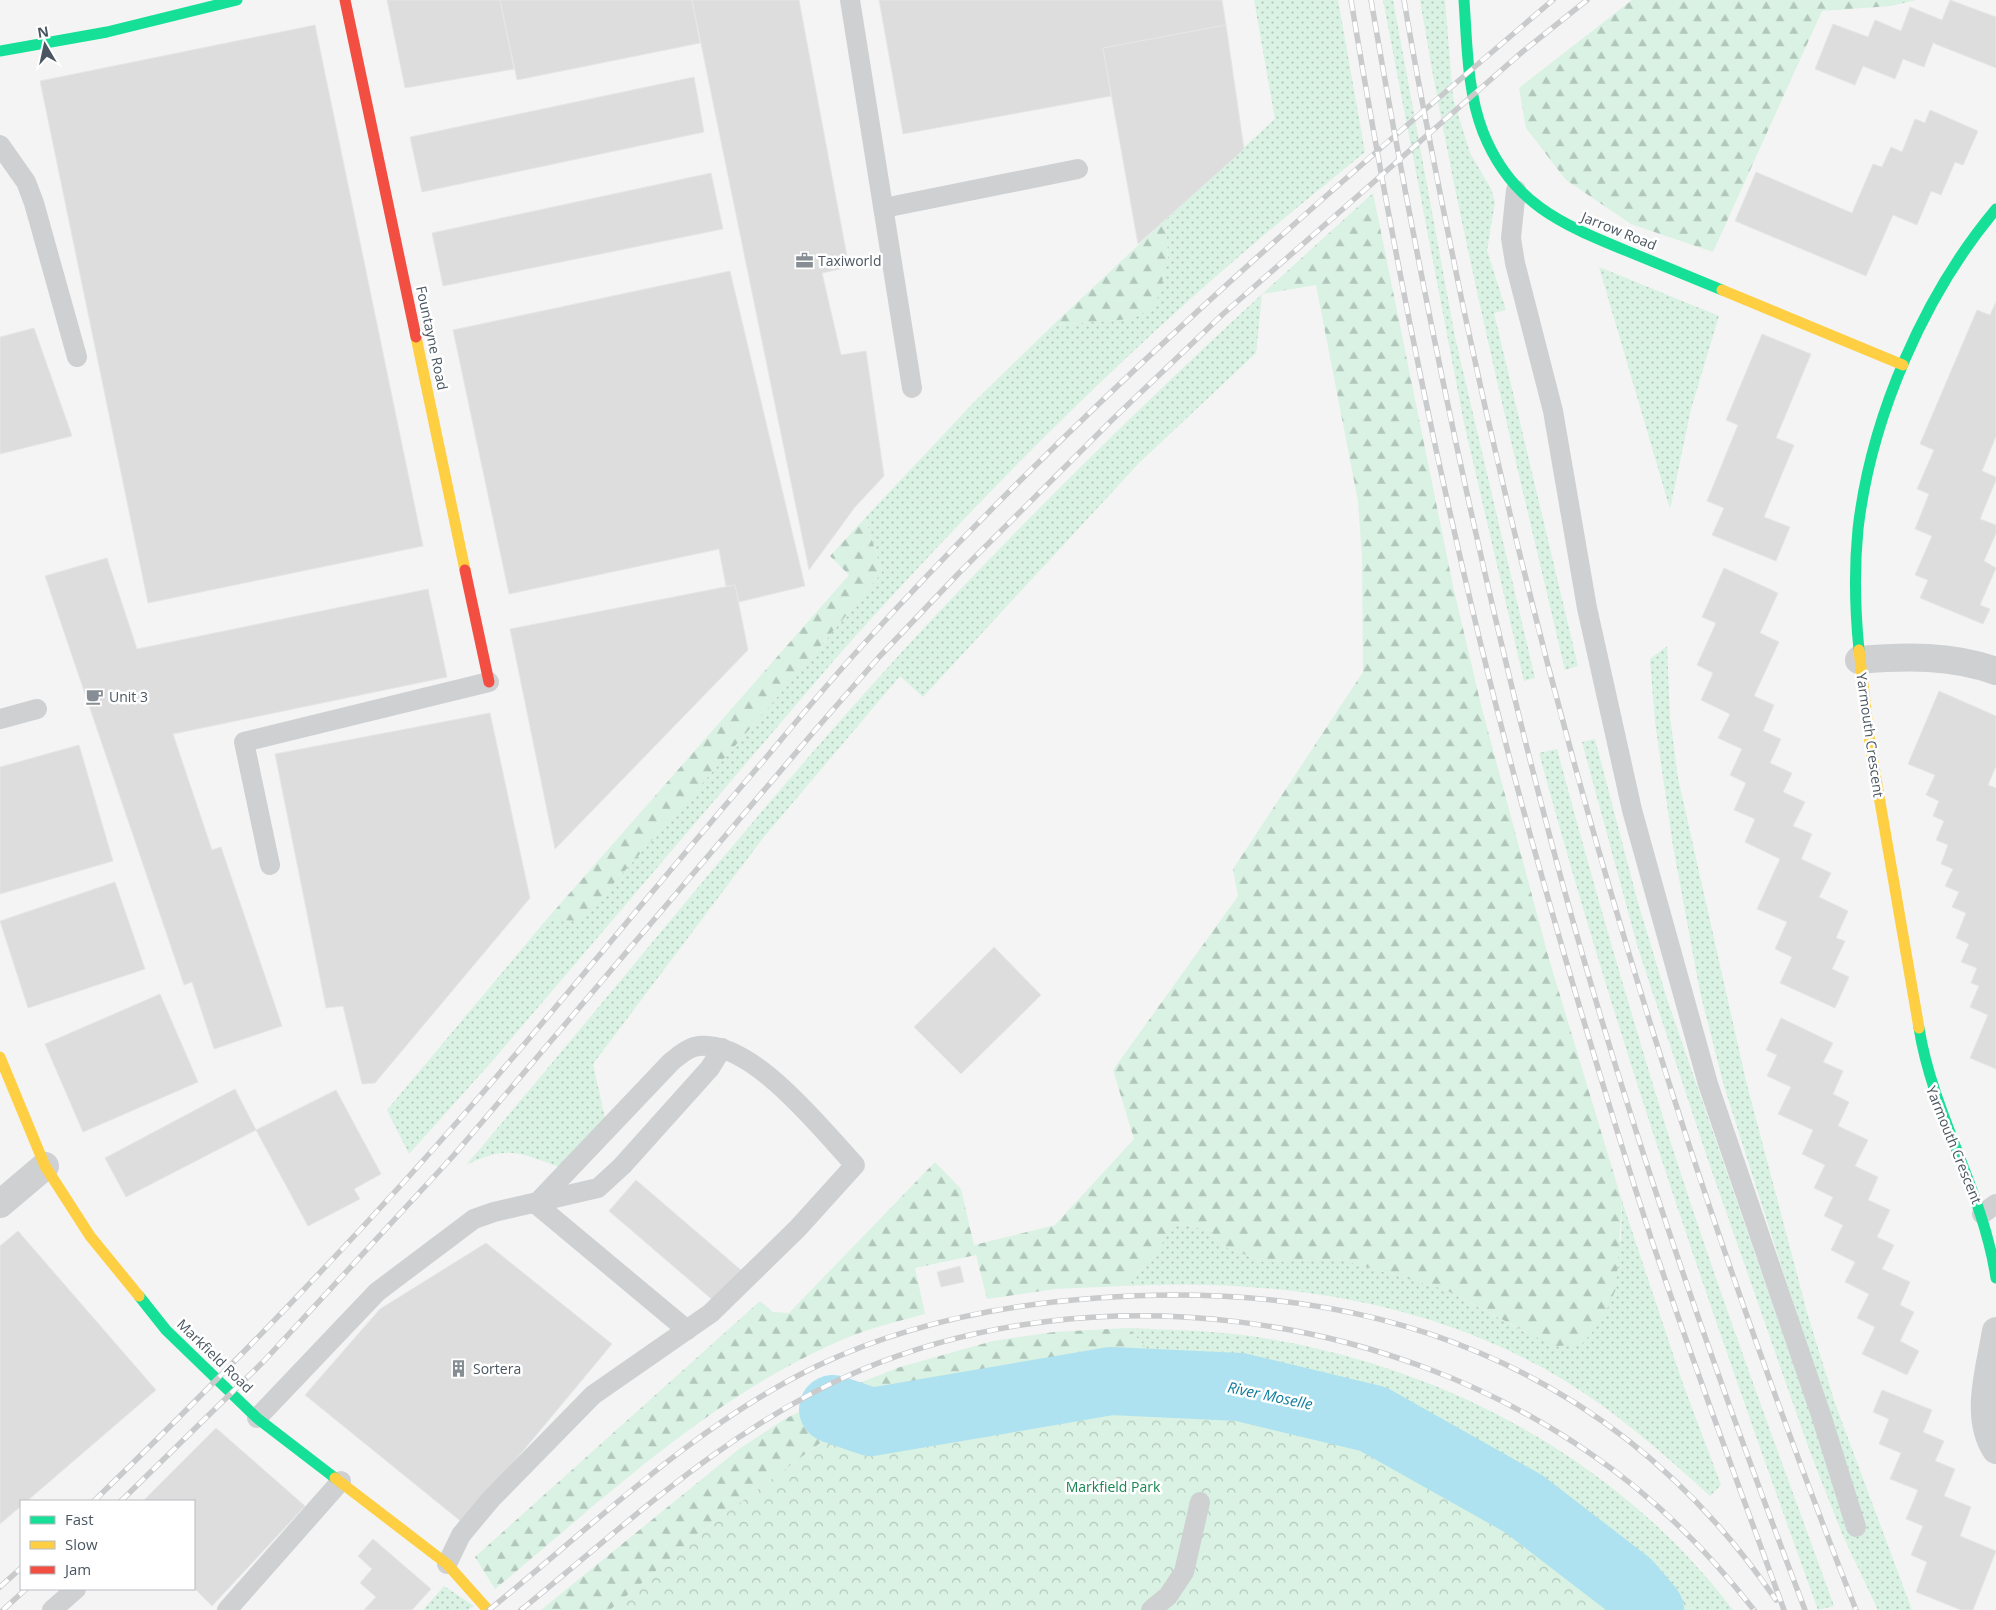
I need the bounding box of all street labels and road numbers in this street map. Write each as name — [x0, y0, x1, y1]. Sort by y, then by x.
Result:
street label: Jarrow Road — [1577, 206, 1660, 254]
street label: Fountayne Road — [412, 284, 453, 392]
street label: Yarmouth Crescent — [1852, 671, 1889, 799]
street label: Yarmouth Crescent — [1922, 1083, 1987, 1207]
street label: Markfield Road — [173, 1315, 257, 1397]

